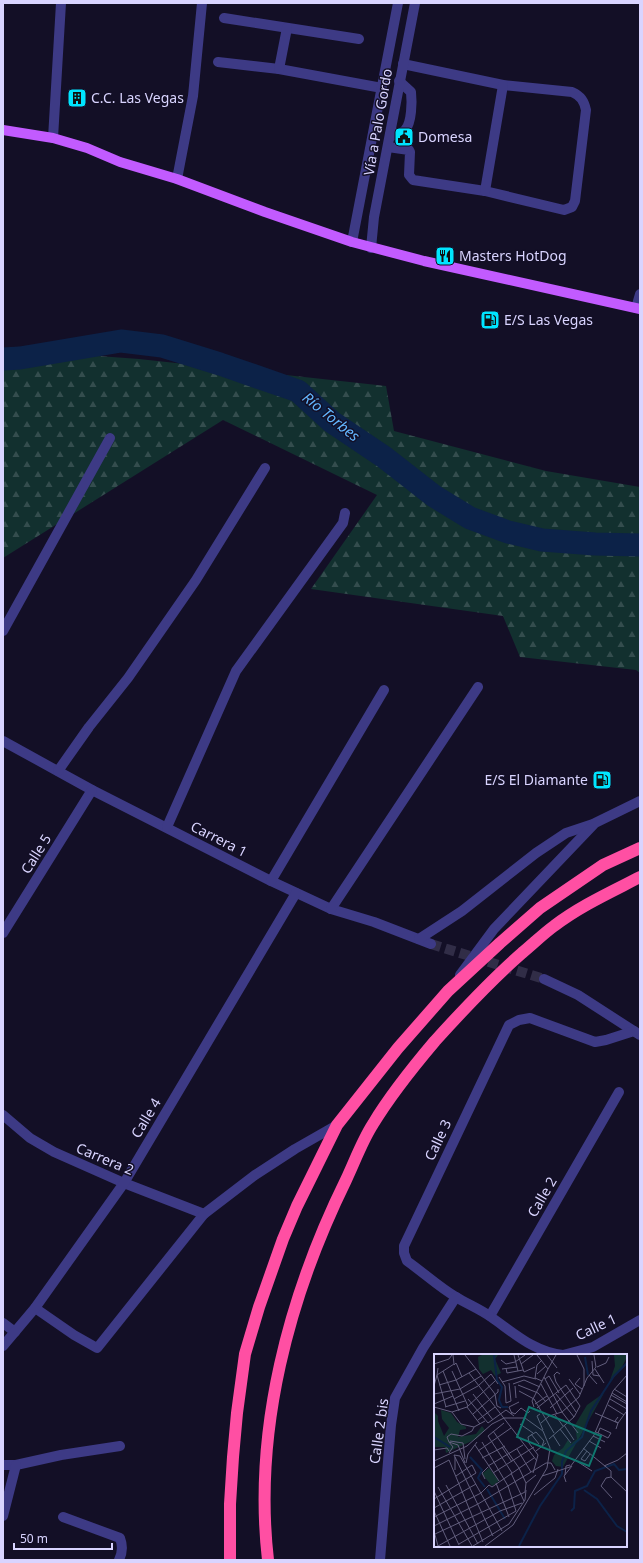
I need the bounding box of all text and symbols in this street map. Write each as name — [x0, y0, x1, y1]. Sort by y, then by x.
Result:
street label: Vía a Palo Gordo — [359, 67, 396, 177]
building icon: C.C. Las Vegas — [66, 87, 88, 109]
place label: C.C. Las Vegas — [91, 88, 184, 107]
public building icon: Domesa — [393, 126, 415, 148]
place label: Domesa — [418, 127, 472, 146]
restaurant icon: Masters HotDog — [434, 245, 456, 267]
place label: Masters HotDog — [459, 246, 567, 265]
fuel station icon: E/S Las Vegas — [479, 309, 501, 331]
place label: E/S Las Vegas — [504, 310, 593, 329]
water label: Río Torbes — [299, 387, 365, 446]
fuel station icon: E/S El Diamante — [591, 769, 613, 791]
place label: E/S El Diamante — [484, 770, 588, 789]
street label: Carrera 1 — [188, 816, 251, 861]
street label: Calle 5 — [16, 830, 55, 877]
street label: Calle 4 — [126, 1094, 165, 1141]
street label: Calle 3 — [420, 1116, 455, 1164]
street label: Carrera 2 — [73, 1138, 137, 1179]
street label: Calle 2 — [522, 1173, 561, 1220]
street label: Calle 1 — [572, 1309, 620, 1344]
inset map — [434, 1354, 627, 1547]
street label: Calle 2 bis — [365, 1397, 393, 1465]
scale bar — [14, 1525, 112, 1551]
text: 50 m — [20, 1530, 48, 1547]

